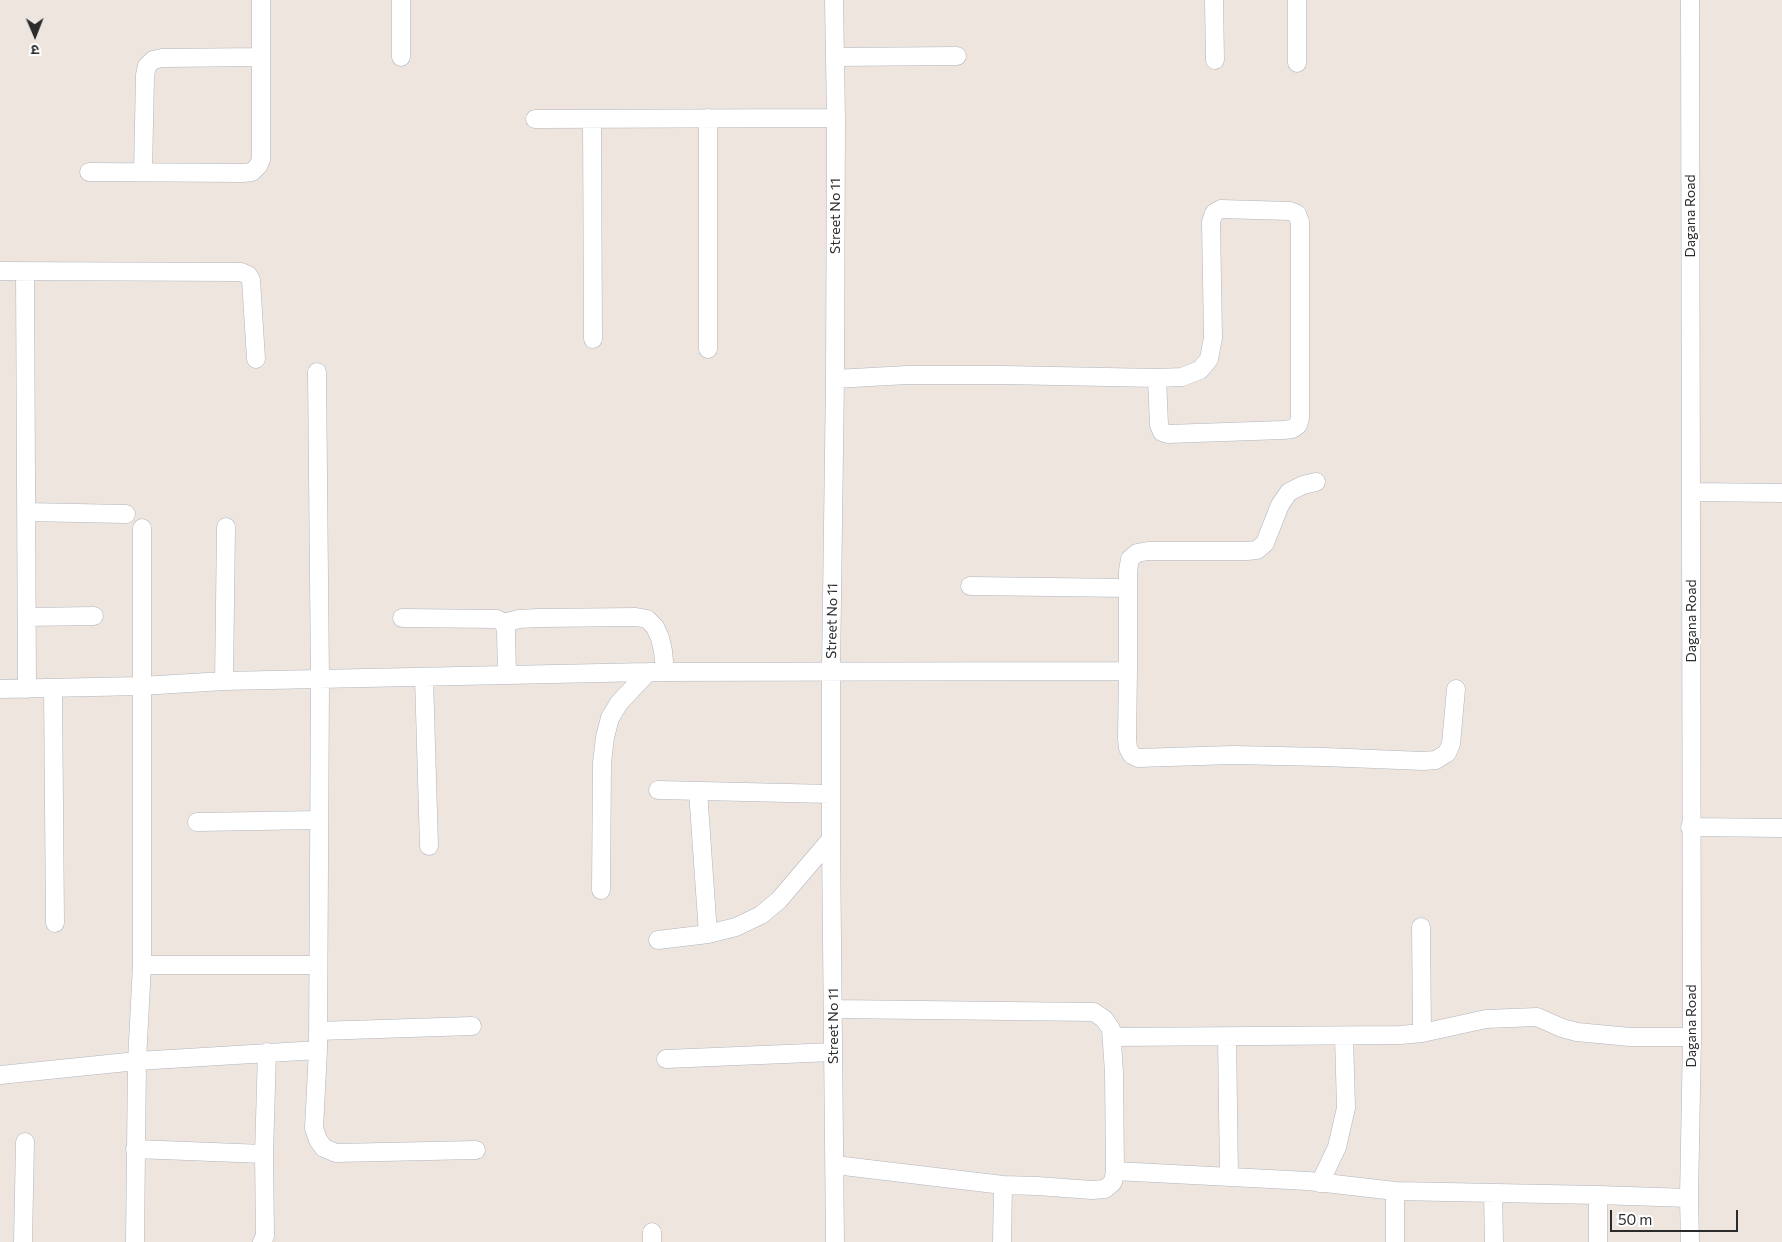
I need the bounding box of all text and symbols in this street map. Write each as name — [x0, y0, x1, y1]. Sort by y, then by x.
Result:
north arrow — [10, 10, 60, 60]
text: उ — [31, 42, 40, 59]
street label: Dagana Road — [1682, 174, 1698, 258]
street label: Street No 11 — [827, 178, 843, 254]
street label: Dagana Road — [1683, 579, 1699, 663]
street label: Street No 11 — [823, 583, 841, 659]
street label: Dagana Road — [1683, 984, 1699, 1068]
street label: Street No 11 — [825, 988, 841, 1064]
scale bar — [1612, 1200, 1740, 1232]
text: 50 m — [1618, 1210, 1652, 1228]

